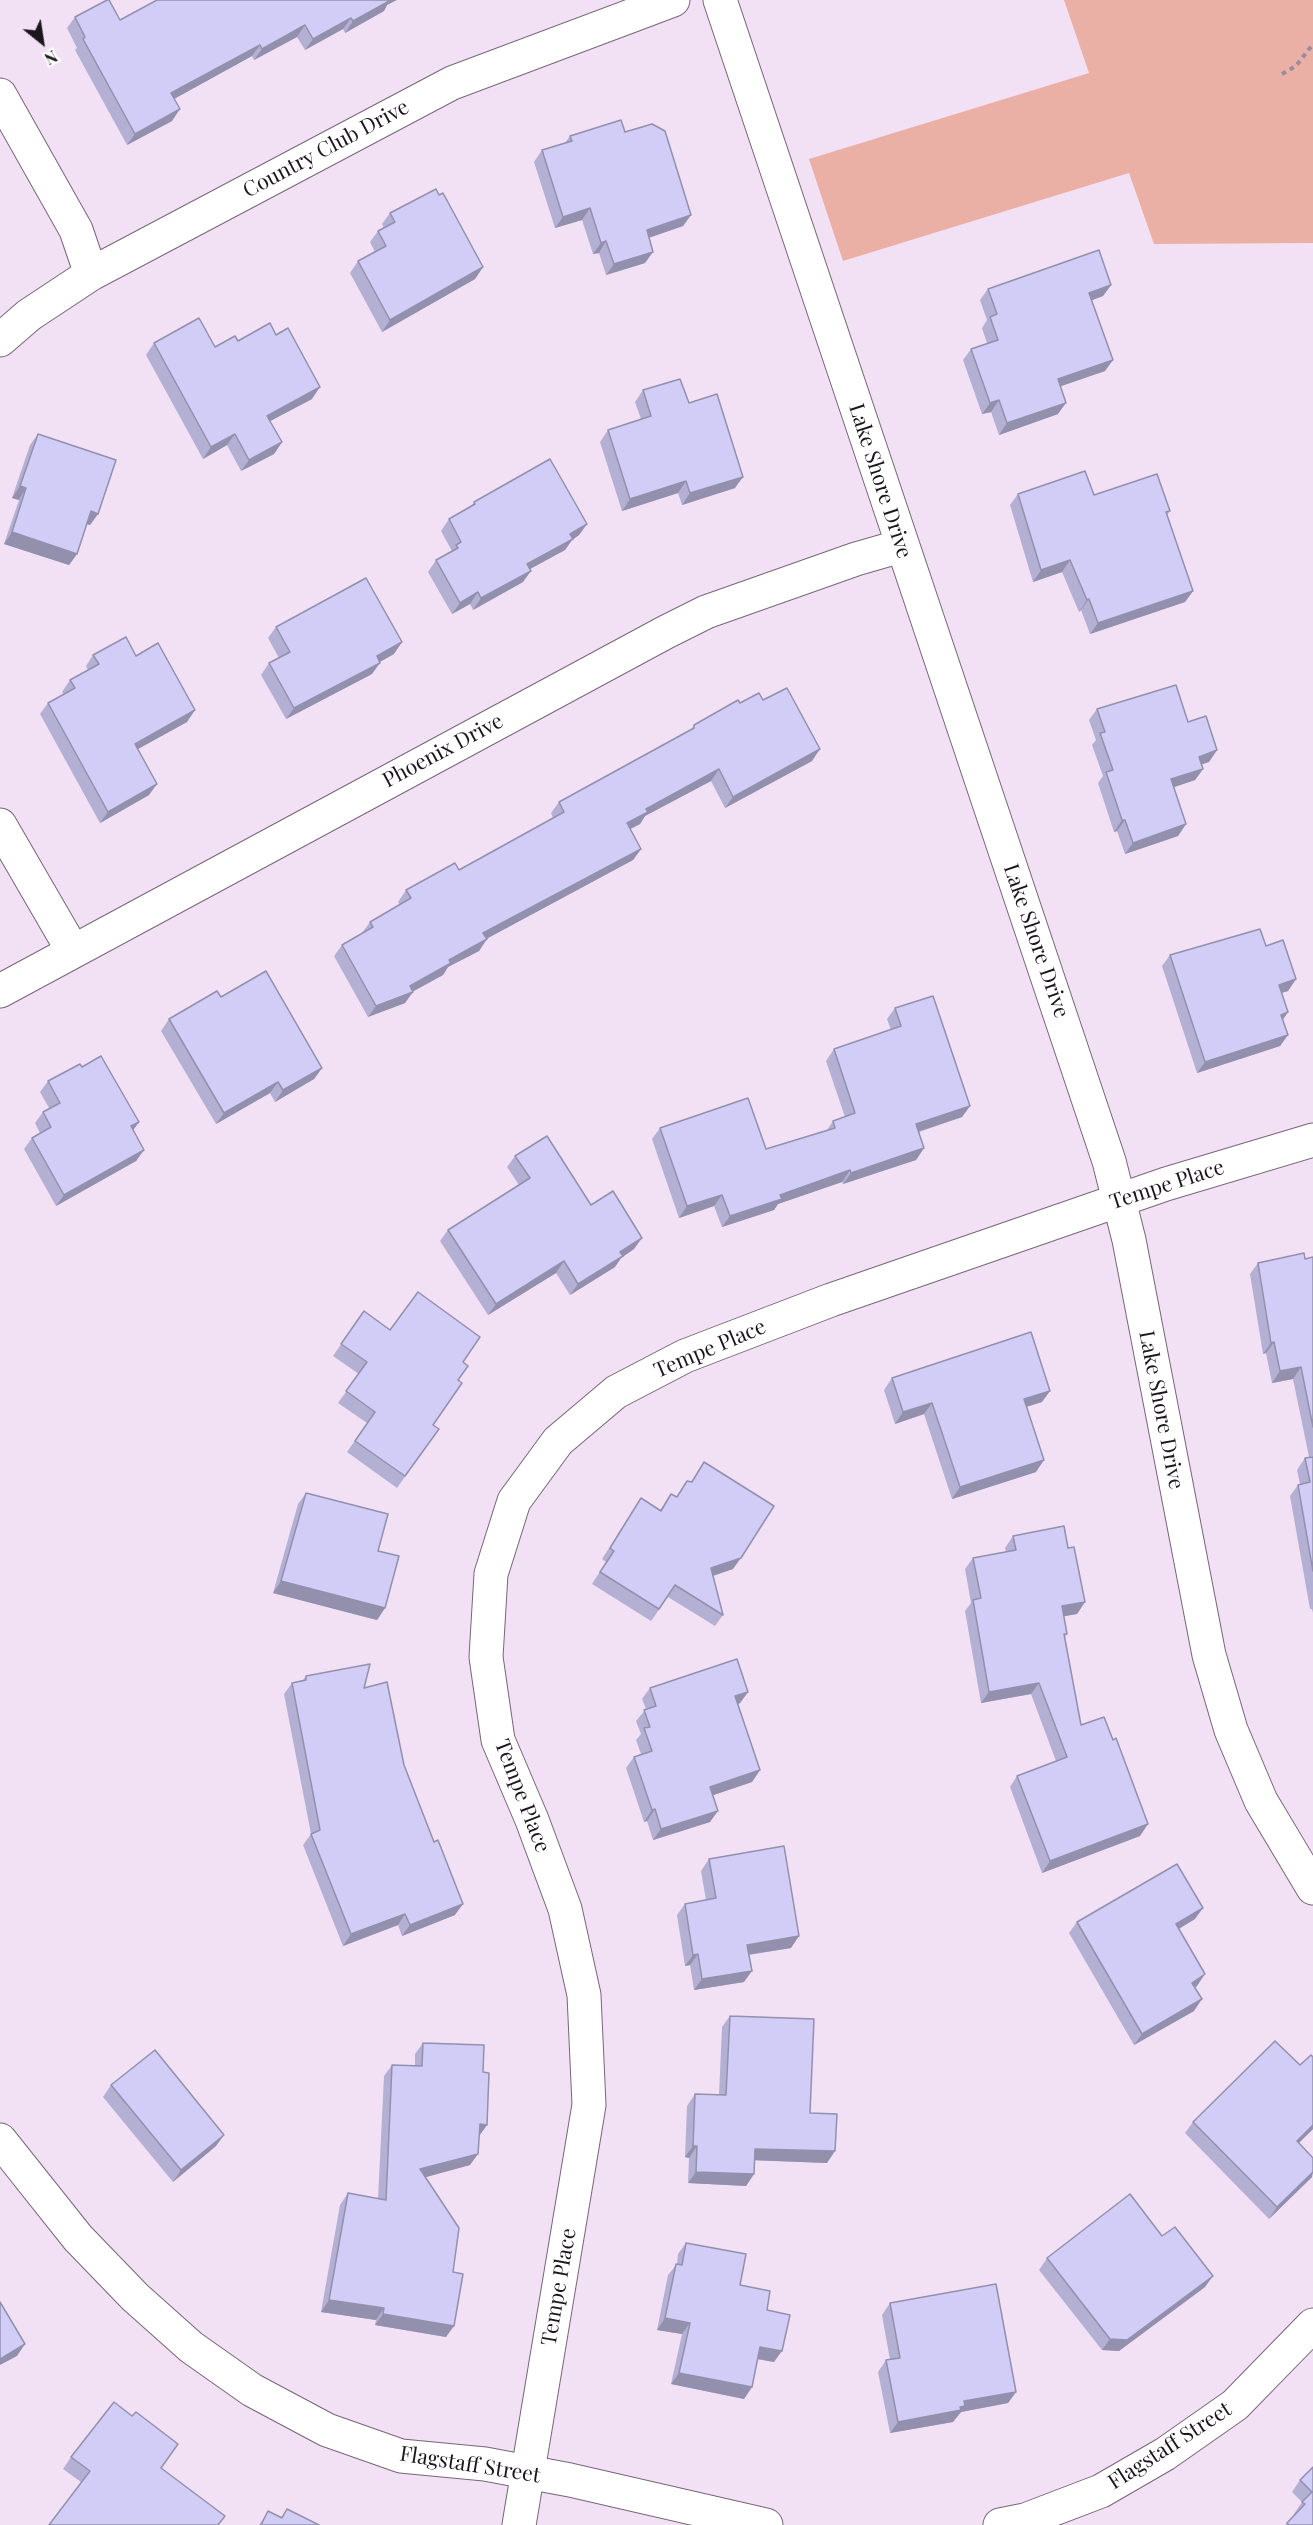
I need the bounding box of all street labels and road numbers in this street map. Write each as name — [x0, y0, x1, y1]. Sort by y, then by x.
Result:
street label: Country Club Drive — [239, 95, 413, 203]
street label: Lake Shore Drive — [843, 401, 917, 561]
street label: Phoenix Drive — [378, 709, 508, 793]
street label: Lake Shore Drive — [998, 861, 1074, 1021]
street label: Tempe Place — [1107, 1155, 1227, 1215]
street label: Tempe Place — [650, 1314, 770, 1384]
street label: Lake Shore Drive — [1133, 1329, 1189, 1491]
street label: Tempe Place — [489, 1736, 555, 1856]
street label: Tempe Place — [536, 2226, 582, 2348]
street label: Flagstaff Street — [1104, 2397, 1236, 2495]
street label: Flagstaff Street — [398, 2441, 542, 2489]

